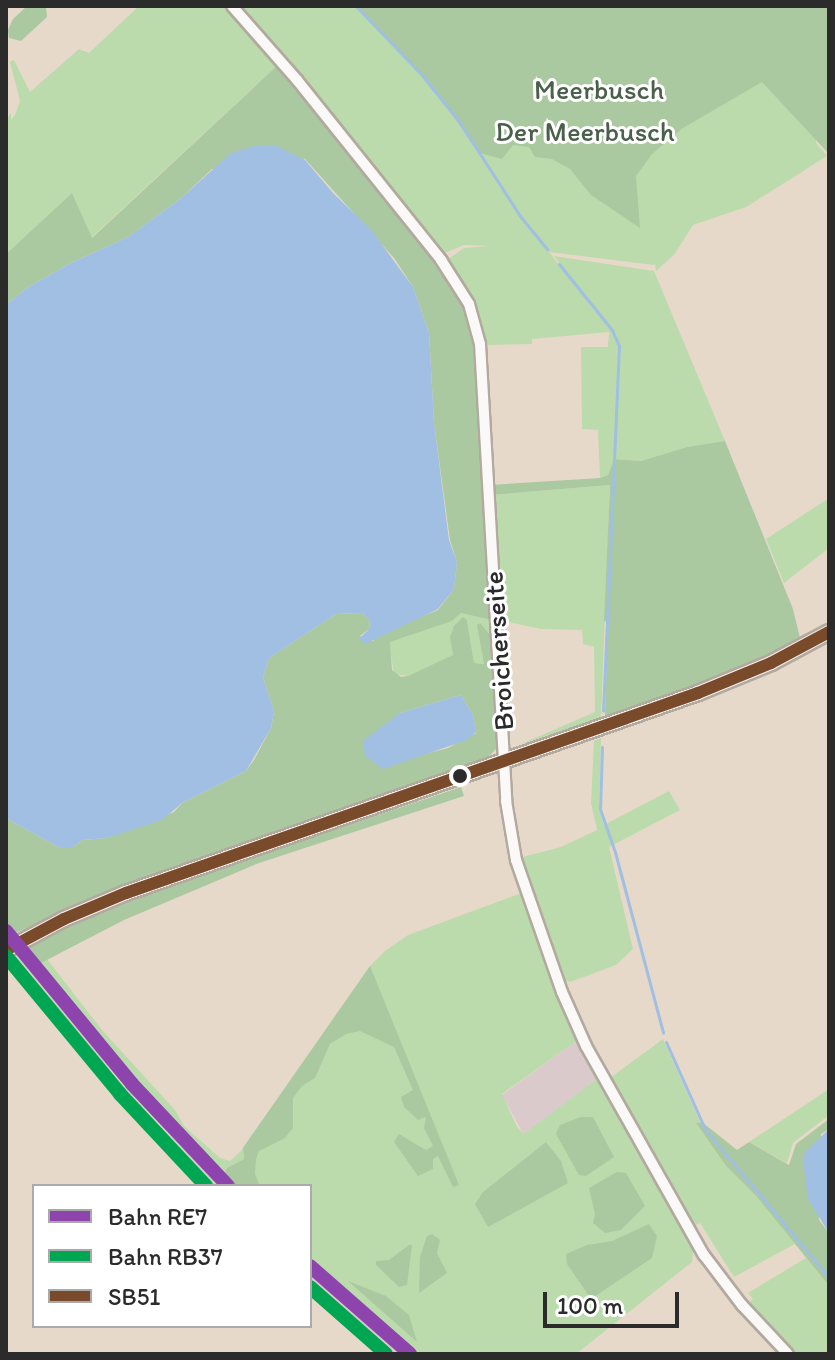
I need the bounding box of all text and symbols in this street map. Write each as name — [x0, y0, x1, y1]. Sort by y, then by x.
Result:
park label: Meerbusch — [534, 72, 664, 106]
park label: Der Meerbusch — [495, 114, 675, 148]
street label: Broicherseite — [476, 570, 520, 732]
unlabelled marker — [452, 768, 468, 784]
legend — [32, 1184, 312, 1328]
text: Bahn RE7 — [108, 1202, 207, 1231]
text: Bahn RB37 — [108, 1242, 223, 1271]
scale bar — [547, 1276, 683, 1326]
text: SB51 — [108, 1282, 160, 1311]
text: 100 m — [557, 1291, 623, 1320]

